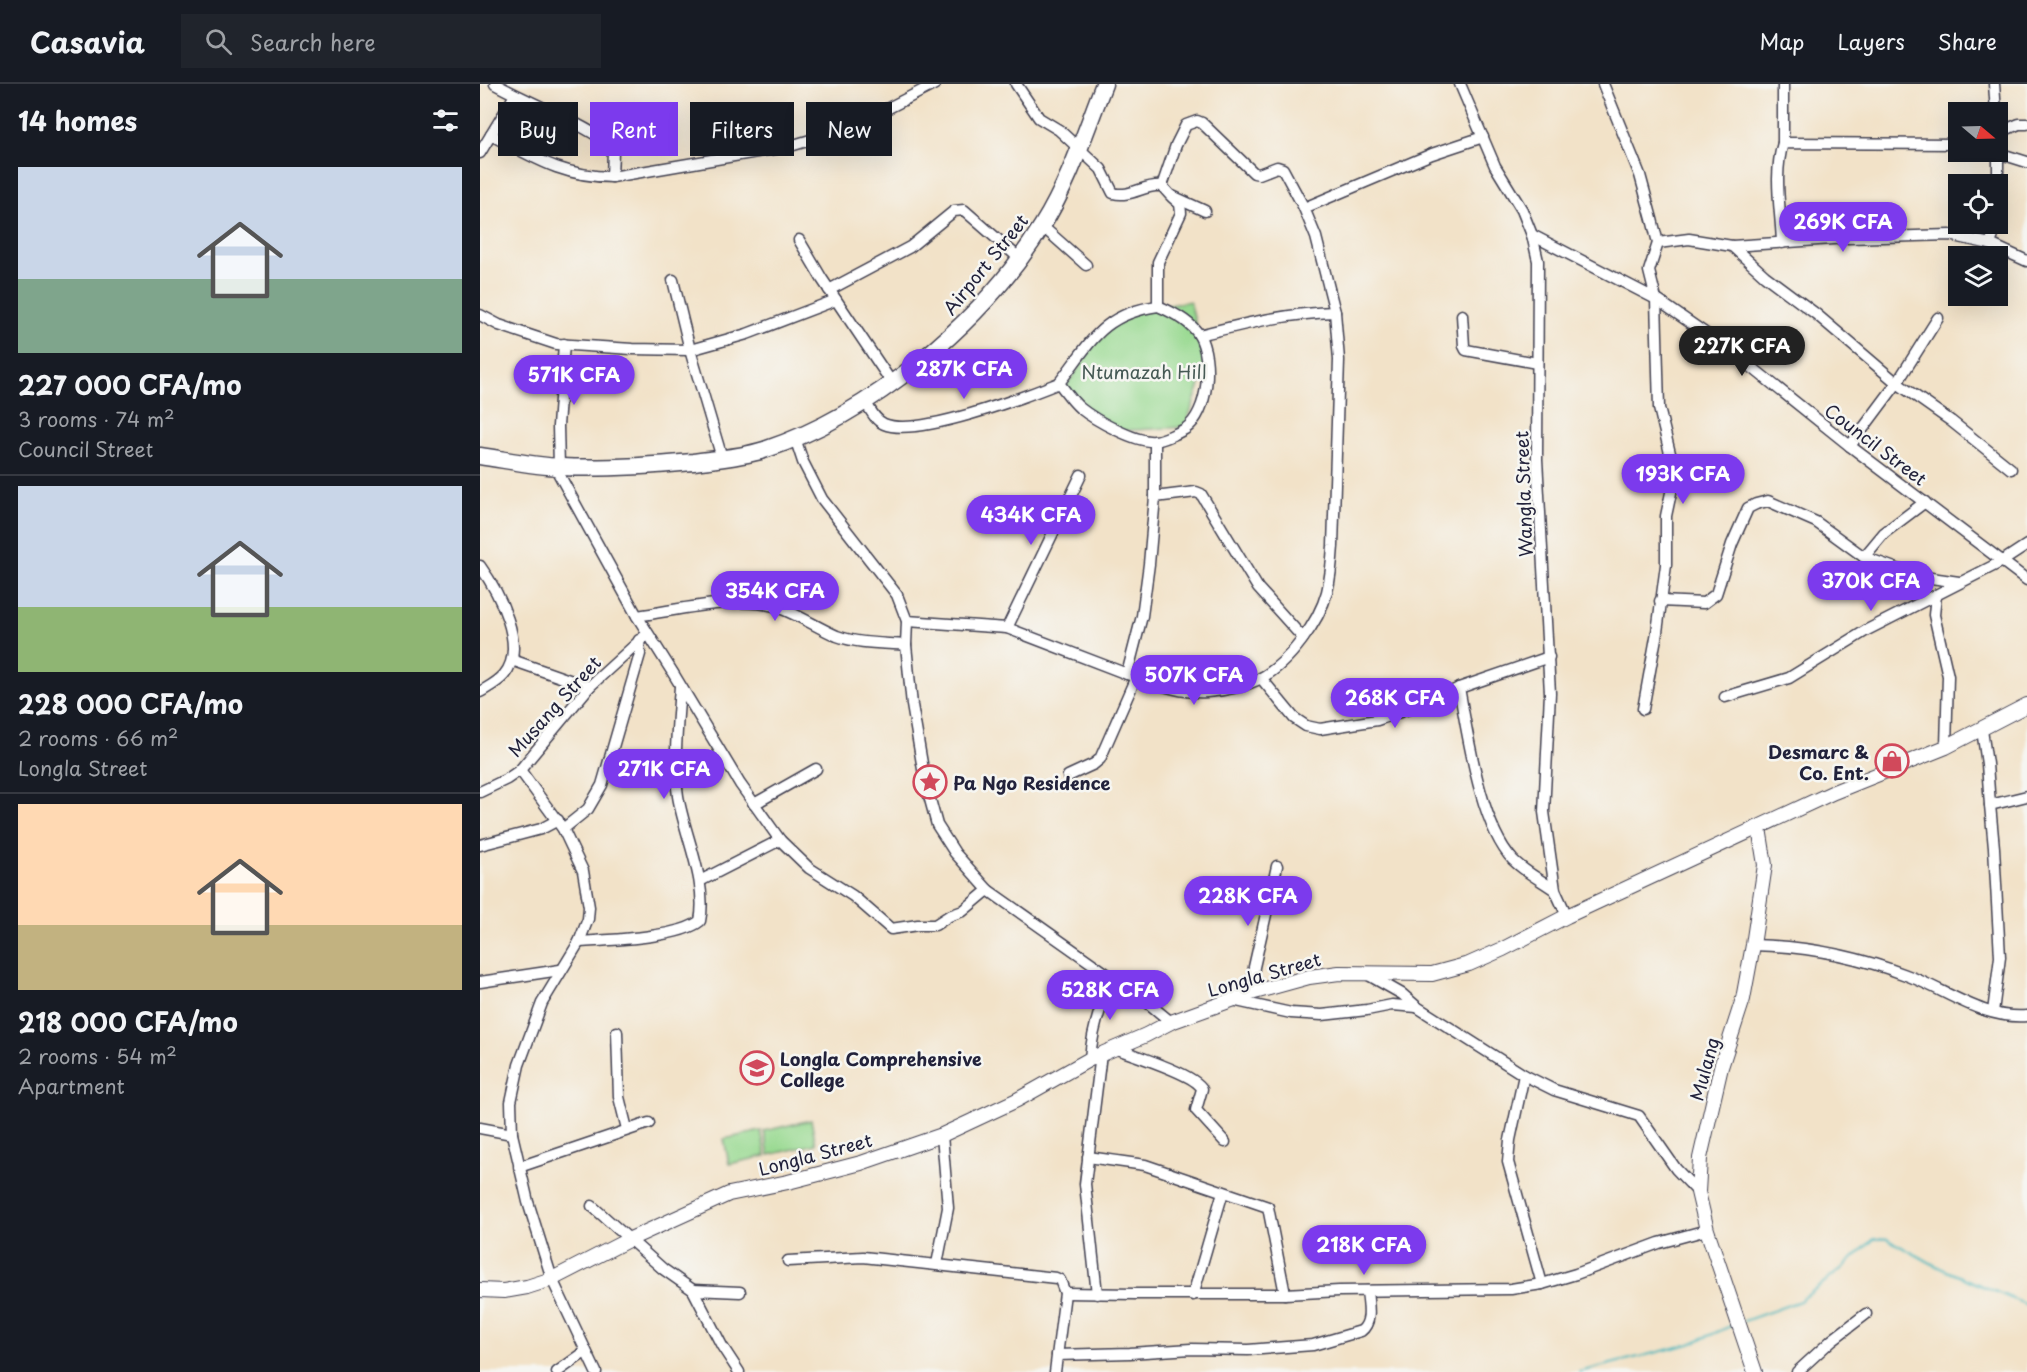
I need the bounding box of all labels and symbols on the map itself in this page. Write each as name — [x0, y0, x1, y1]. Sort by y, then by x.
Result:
north arrow — [1948, 102, 2008, 162]
pin: 269K CFA — [1781, 202, 1905, 253]
street label: Airport Street — [936, 208, 1034, 320]
pin: 227K CFA — [1680, 326, 1804, 377]
pin: 287K CFA — [902, 349, 1026, 400]
pin: 571K CFA — [512, 355, 636, 406]
park label: Ntumazah Hill — [1081, 358, 1207, 385]
street label: Council Street — [1819, 397, 1933, 492]
street label: Wangla Street — [1507, 430, 1539, 558]
pin: 193K CFA — [1621, 454, 1745, 505]
pin: 434K CFA — [969, 495, 1093, 546]
pin: 370K CFA — [1809, 561, 1933, 612]
pin: 354K CFA — [713, 571, 837, 622]
street label: Musang Street — [501, 649, 607, 763]
pin: 507K CFA — [1132, 655, 1256, 706]
pin: 268K CFA — [1333, 678, 1457, 729]
place label: Desmarc & Co. Ent. — [1768, 738, 1869, 786]
shop icon: Desmarc & Co. Ent. — [1874, 743, 1910, 779]
pin: 271K CFA — [602, 749, 726, 800]
place icon: Pa Ngo Residence — [912, 764, 948, 800]
place label: Pa Ngo Residence — [953, 769, 1111, 796]
pin: 228K CFA — [1186, 876, 1310, 927]
street label: Longla Street — [1204, 945, 1324, 1003]
pin: 528K CFA — [1048, 970, 1172, 1021]
street label: Mulang — [1683, 1034, 1725, 1104]
place label: Longla Comprehensive College — [780, 1045, 982, 1093]
school or university icon: Longla Comprehensive College — [739, 1050, 775, 1086]
street label: Longla Street — [755, 1126, 875, 1182]
pin: 218K CFA — [1302, 1225, 1426, 1276]

